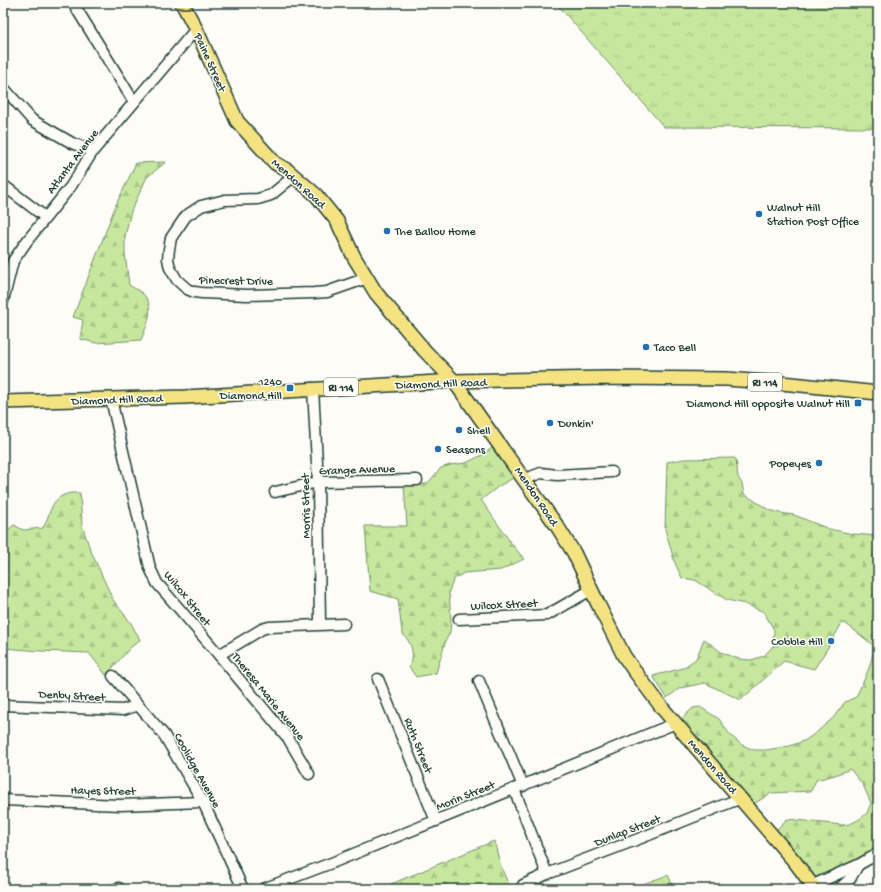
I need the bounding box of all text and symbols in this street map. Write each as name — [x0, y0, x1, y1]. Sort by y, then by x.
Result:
street label: Paine Street — [190, 30, 229, 95]
street label: Atlanta Avenue — [45, 126, 103, 197]
street label: Mendon Road — [268, 156, 328, 213]
place label: Walnut Hill Station Post Office — [767, 202, 860, 230]
marker: Walnut Hill Station Post Office — [754, 209, 764, 219]
marker: The Ballou Home — [382, 226, 392, 236]
place label: The Ballou Home — [394, 226, 476, 240]
street label: Pinecrest Drive — [198, 274, 274, 290]
marker: Taco Bell — [641, 342, 651, 352]
place label: Taco Bell — [653, 342, 696, 356]
road number: RI 114 — [748, 373, 782, 391]
place label: 1240 Diamond Hill — [219, 376, 282, 404]
street label: Diamond Hill Road — [394, 376, 488, 394]
road number: RI 114 — [324, 378, 358, 396]
marker: 1240 Diamond Hill — [285, 383, 295, 393]
street label: Diamond Hill Road — [70, 392, 164, 410]
place label: Diamond Hill opposite Walnut Hill — [685, 398, 850, 412]
marker: Diamond Hill opposite Walnut Hill — [853, 398, 863, 408]
marker: Dunkin' — [545, 418, 555, 428]
place label: Dunkin' — [557, 418, 594, 432]
marker: Shell — [454, 425, 464, 435]
place label: Shell — [467, 425, 491, 439]
marker: Seasons — [433, 444, 443, 454]
place label: Seasons — [446, 444, 486, 458]
place label: Popeyes — [769, 458, 812, 472]
marker: Popeyes — [814, 458, 824, 468]
street label: Grange Avenue — [319, 463, 396, 479]
street label: Mendon Road — [510, 465, 561, 530]
street label: Morris Street — [299, 472, 315, 539]
street label: Wilcox Street — [160, 569, 214, 631]
street label: Wilcox Street — [470, 597, 539, 615]
place label: Cobble Hill — [771, 636, 823, 650]
marker: Cobble Hill — [826, 636, 836, 646]
street label: Theresa Marie Avenue — [227, 650, 308, 744]
street label: Denby Street — [37, 688, 107, 706]
street label: Ruth Street — [400, 716, 435, 776]
street label: Coolidge Avenue — [170, 731, 223, 811]
street label: Mendon Road — [684, 737, 740, 798]
street label: Morin Street — [434, 778, 498, 815]
street label: Hayes Street — [70, 784, 137, 800]
street label: Dunlap Street — [592, 813, 664, 851]

